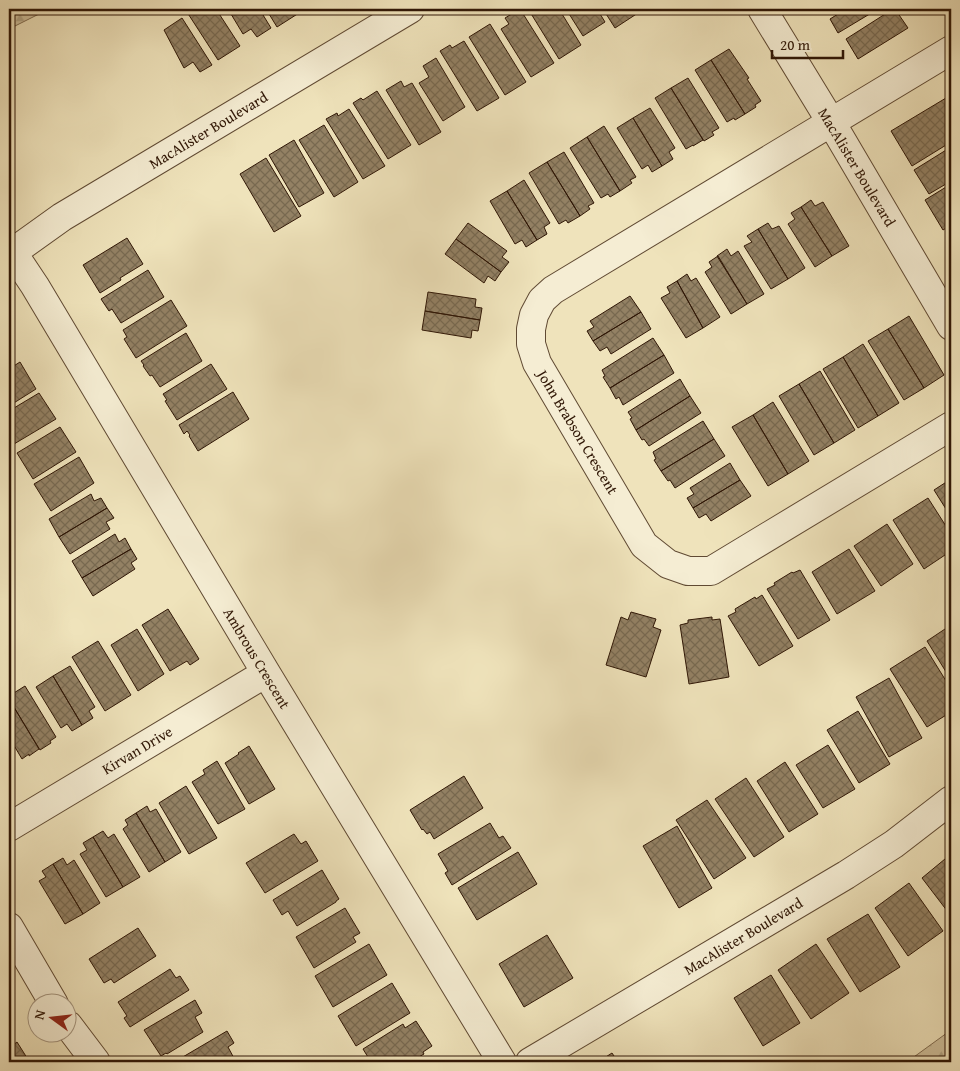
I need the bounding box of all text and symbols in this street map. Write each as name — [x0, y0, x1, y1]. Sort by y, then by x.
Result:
scale bar — [772, 28, 844, 60]
text: 20 m — [780, 34, 811, 55]
street label: MacAlister Boulevard — [145, 86, 271, 174]
street label: MacAlister Boulevard — [813, 104, 901, 230]
street label: John Brabson Crescent — [531, 364, 624, 499]
street label: Ambrous Crescent — [218, 603, 296, 713]
street label: Kirvan Drive — [98, 721, 176, 779]
street label: MacAlister Boulevard — [680, 892, 806, 980]
north arrow — [28, 994, 78, 1044]
text: N — [29, 1007, 50, 1022]

